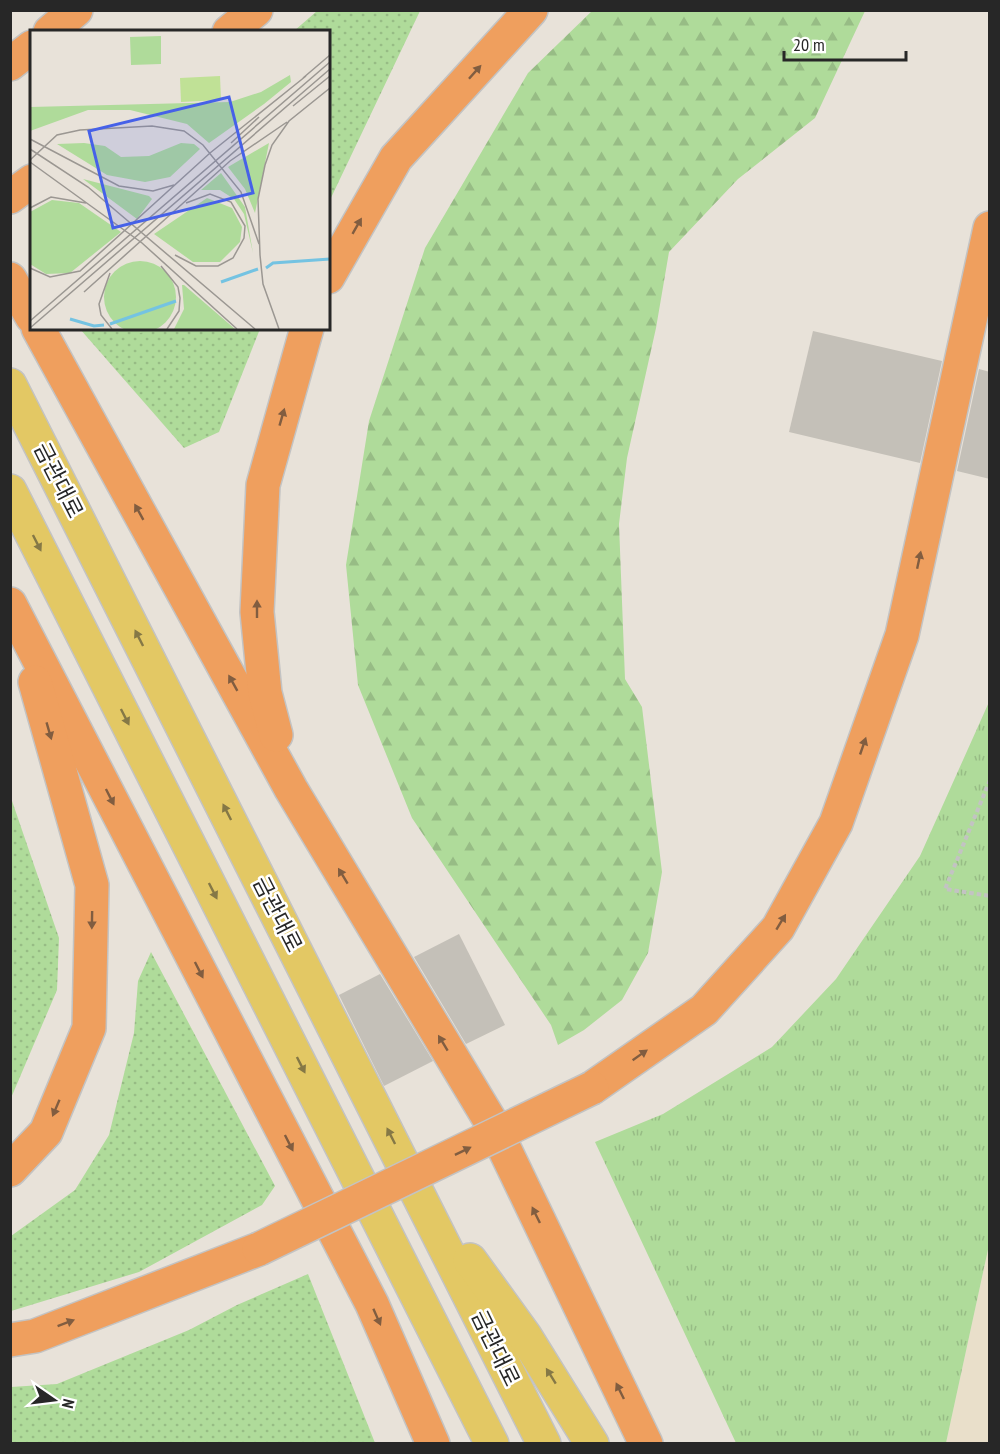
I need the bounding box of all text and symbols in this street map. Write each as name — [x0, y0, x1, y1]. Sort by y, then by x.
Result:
scale bar — [784, 24, 906, 62]
inset map — [30, 30, 330, 330]
text: 20 m — [793, 33, 825, 56]
one-way arrow — [468, 64, 482, 79]
one-way arrow — [352, 218, 363, 234]
one-way arrow — [278, 407, 287, 425]
street label: 금관대로 — [28, 438, 90, 522]
one-way arrow — [134, 503, 144, 520]
one-way arrow — [32, 534, 42, 551]
one-way arrow — [915, 550, 924, 569]
one-way arrow — [252, 599, 262, 618]
one-way arrow — [134, 630, 143, 647]
one-way arrow — [228, 674, 238, 691]
one-way arrow — [120, 708, 130, 725]
one-way arrow — [44, 722, 54, 740]
one-way arrow — [859, 737, 869, 755]
one-way arrow — [105, 788, 115, 805]
one-way arrow — [222, 804, 231, 821]
one-way arrow — [338, 868, 349, 884]
street label: 금관대로 — [247, 872, 309, 956]
one-way arrow — [208, 882, 218, 899]
one-way arrow — [87, 910, 96, 929]
one-way arrow — [776, 914, 787, 930]
one-way arrow — [194, 962, 204, 979]
one-way arrow — [439, 1035, 449, 1052]
one-way arrow — [632, 1049, 648, 1061]
one-way arrow — [296, 1056, 306, 1073]
one-way arrow — [51, 1099, 60, 1117]
one-way arrow — [386, 1127, 396, 1145]
one-way arrow — [283, 1134, 293, 1152]
one-way arrow — [455, 1146, 472, 1155]
one-way arrow — [531, 1206, 541, 1224]
street label: 금관대로 — [466, 1305, 526, 1391]
one-way arrow — [372, 1308, 382, 1326]
one-way arrow — [58, 1318, 76, 1328]
one-way arrow — [545, 1368, 556, 1384]
north arrow — [24, 1370, 84, 1430]
one-way arrow — [616, 1382, 625, 1399]
text: N — [58, 1397, 79, 1410]

